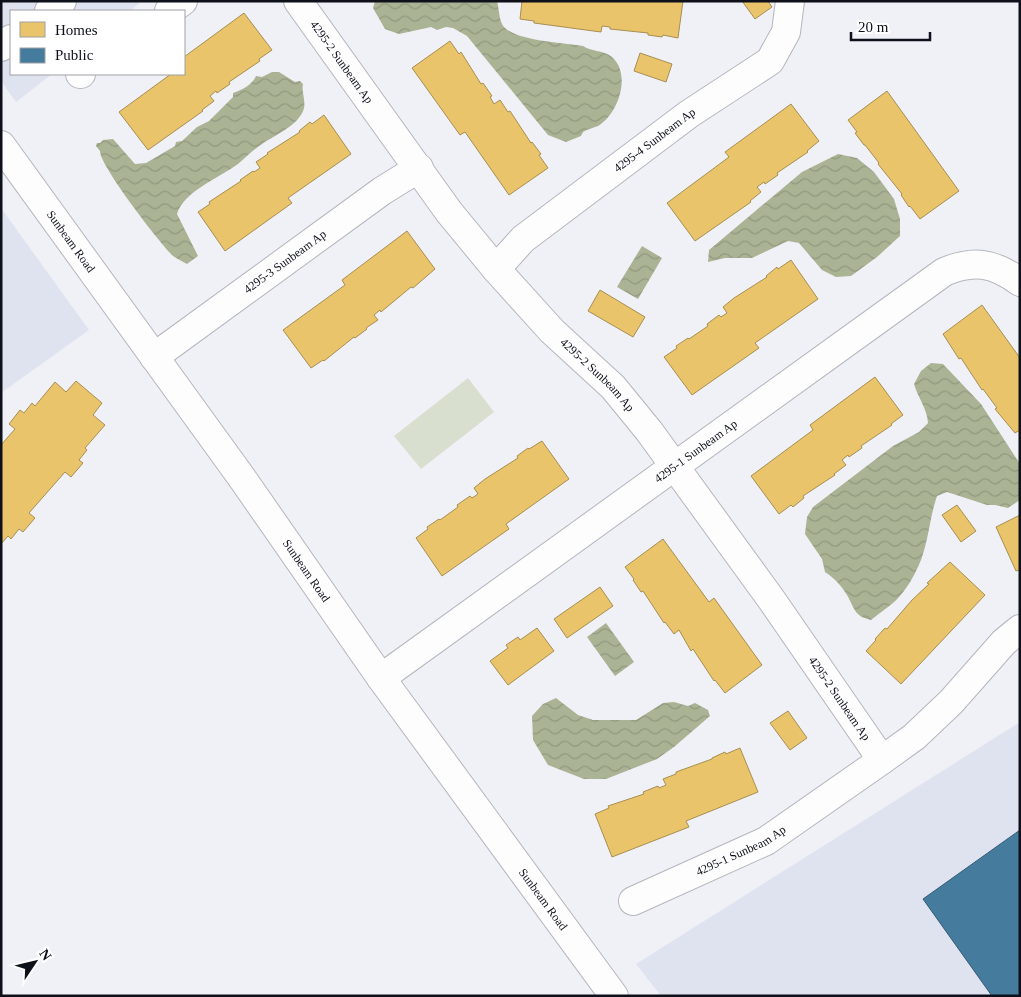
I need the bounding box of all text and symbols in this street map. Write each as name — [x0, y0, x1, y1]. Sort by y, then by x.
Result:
legend — [10, 10, 185, 75]
scale bar — [851, 10, 930, 42]
street label: 4295-2 Sunbeam Ap — [307, 18, 376, 106]
text: 20 m — [858, 19, 889, 35]
text: Homes — [55, 22, 98, 38]
text: Public — [55, 47, 94, 63]
street label: 4295-4 Sunbeam Ap — [611, 105, 698, 175]
street label: Sunbeam Road — [44, 208, 98, 275]
street label: 4295-3 Sunbeam Ap — [241, 227, 329, 296]
street label: 4295-2 Sunbeam Ap — [557, 335, 637, 414]
street label: 4295-1 Sunbeam Ap — [652, 417, 740, 486]
street label: Sunbeam Road — [280, 537, 333, 605]
street label: 4295-2 Sunbeam Ap — [806, 654, 873, 743]
street label: 4295-1 Sunbeam Ap — [694, 822, 788, 879]
street label: Sunbeam Road — [516, 866, 570, 933]
north arrow — [10, 937, 60, 987]
text: N — [36, 946, 54, 963]

